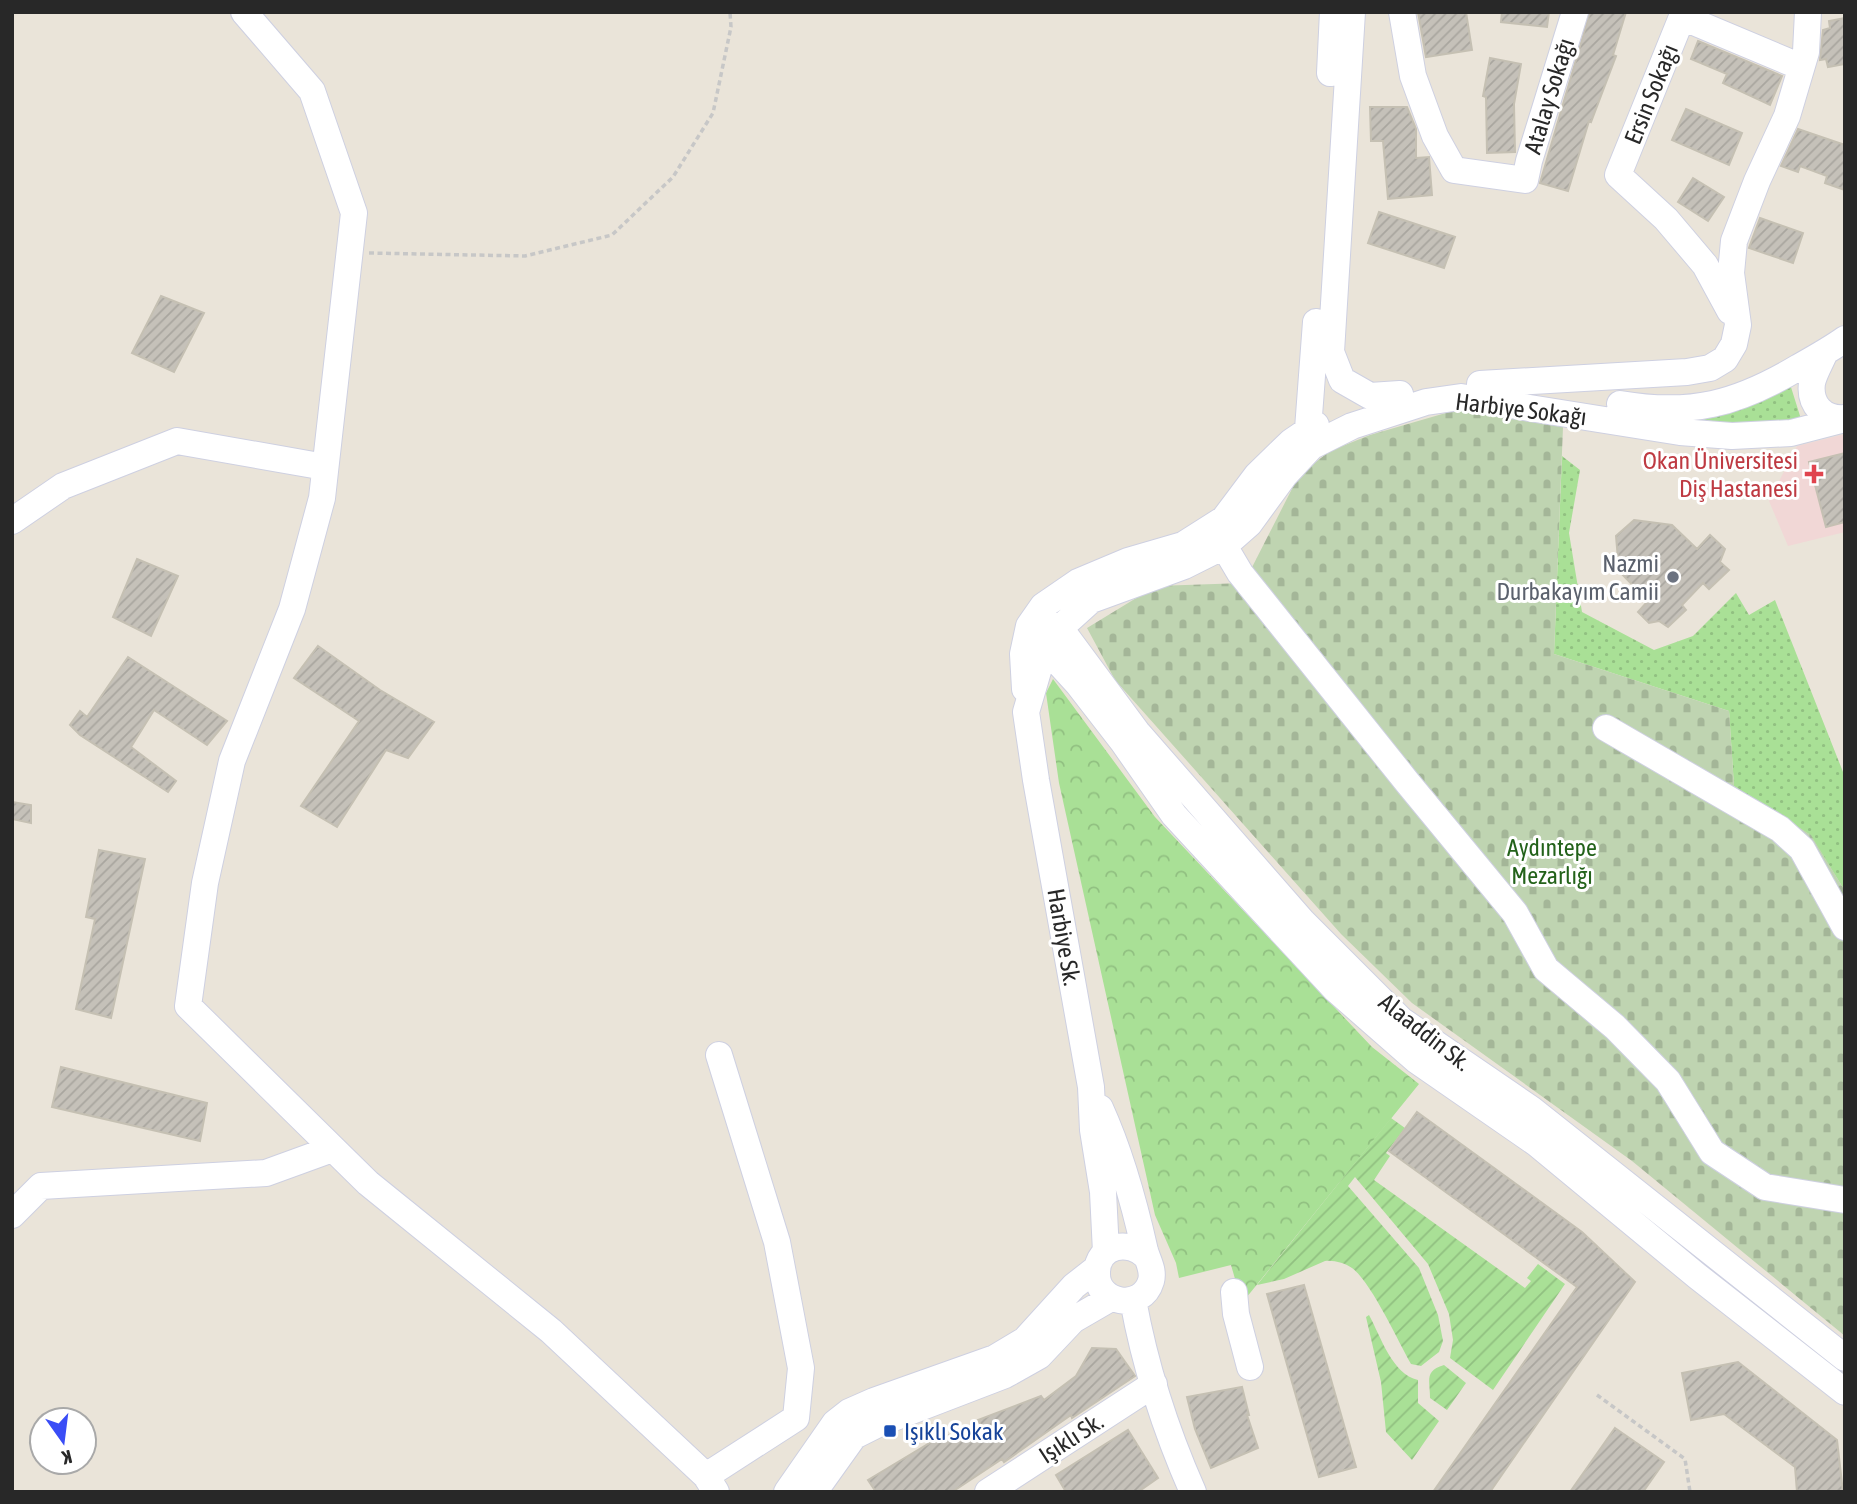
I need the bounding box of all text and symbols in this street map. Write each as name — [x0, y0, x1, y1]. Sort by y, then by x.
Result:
street label: Atalay Sokağı — [1519, 35, 1579, 157]
street label: Ersin Sokağı — [1619, 40, 1683, 148]
street label: Harbiye Sokağı — [1454, 388, 1588, 430]
place label: Okan Üniversitesi Diş Hastanesi — [1643, 447, 1798, 502]
marker: Okan Üniversitesi Diş Hastanesi — [1804, 464, 1824, 484]
place label: Nazmi Durbakayım Camii — [1496, 550, 1659, 605]
marker: Nazmi Durbakayım Camii — [1665, 569, 1681, 585]
park label: Aydıntepe Mezarlığı — [1507, 834, 1597, 889]
street label: Harbiye Sk. — [1042, 886, 1086, 988]
street label: Alaaddin Sk. — [1374, 988, 1476, 1076]
north arrow — [28, 1406, 98, 1476]
street label: Işıklı Sk. — [1034, 1407, 1108, 1469]
place label: Işıklı Sokak — [904, 1418, 1004, 1445]
marker: Işıklı Sokak — [882, 1423, 898, 1439]
text: K — [59, 1446, 74, 1469]

